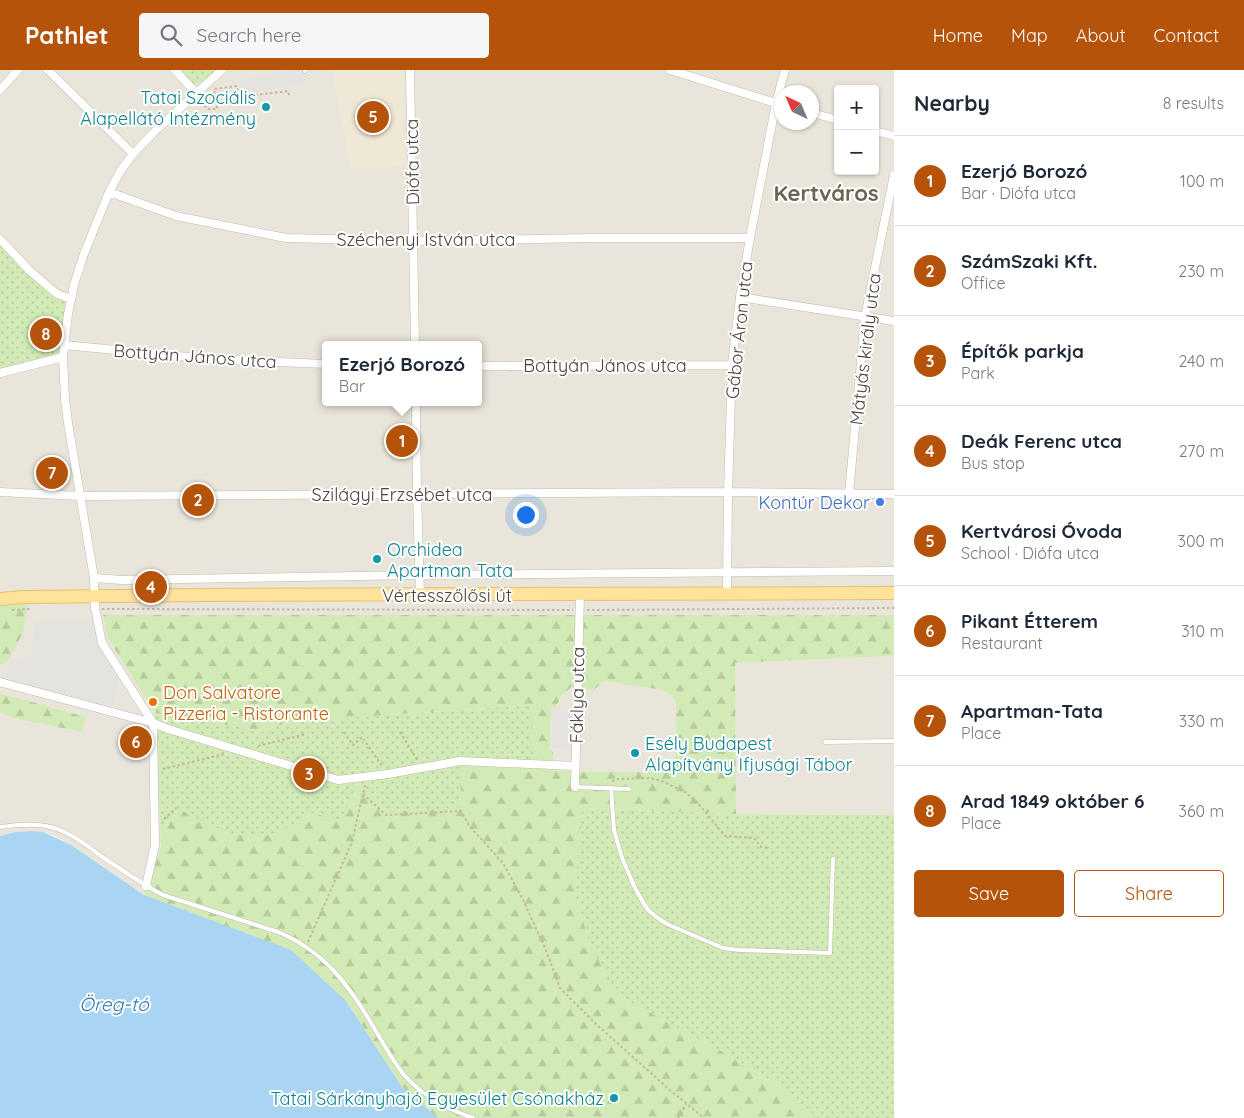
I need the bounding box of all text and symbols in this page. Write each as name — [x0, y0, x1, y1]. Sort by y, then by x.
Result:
search box — [139, 13, 489, 58]
text: Pathlet — [25, 20, 109, 50]
icon: search — [157, 21, 185, 49]
text: Search here — [197, 23, 301, 47]
text: Home — [933, 24, 983, 47]
text: Map — [1011, 24, 1048, 47]
text: About — [1076, 24, 1126, 47]
text: Contact — [1154, 24, 1219, 47]
north arrow — [774, 85, 819, 130]
map controls — [834, 85, 879, 175]
button: + — [834, 85, 879, 130]
place label: Tatai Szociális Alapellátó Intézmény — [80, 86, 256, 130]
text: Nearby — [914, 90, 990, 116]
text: 8 results — [1163, 93, 1224, 113]
pin: 5 — [357, 98, 389, 136]
marker: Tatai Szociális Alapellátó Intézmény — [260, 101, 272, 113]
street label: Diófa utca — [400, 119, 424, 205]
button: − — [834, 130, 879, 175]
text: Ezerjó Borozó — [961, 159, 1087, 183]
text: 1 — [927, 171, 933, 191]
text: 100 m — [1180, 171, 1224, 191]
district label: Kertváros — [773, 179, 879, 207]
text: Bar · Diófa utca — [961, 183, 1076, 203]
street label: Széchenyi István utca — [337, 228, 516, 251]
text: SzámSzaki Kft. — [961, 249, 1097, 273]
street label: Gábor Áron utca — [720, 260, 758, 400]
text: 2 — [925, 261, 935, 281]
text: 230 m — [1178, 261, 1224, 281]
street label: Mátyás király utca — [844, 272, 886, 426]
text: Office — [961, 273, 1006, 293]
pin: 8 — [30, 315, 62, 353]
street label: Bottyán János utca — [113, 339, 277, 373]
text: Építők parkja — [961, 339, 1084, 363]
popup — [322, 341, 482, 406]
text: 3 — [926, 351, 934, 371]
text: 240 m — [1178, 351, 1224, 371]
text: Ezerjó Borozó — [339, 352, 465, 376]
street label: Bottyán János utca — [523, 354, 687, 377]
text: Park — [961, 363, 995, 383]
text: Bar — [339, 376, 365, 396]
pin: 1 — [386, 422, 418, 460]
text: Deák Ferenc utca — [961, 429, 1122, 453]
text: 4 — [925, 441, 935, 461]
text: 270 m — [1179, 441, 1224, 461]
text: Bus stop — [961, 453, 1025, 473]
pin: 7 — [36, 454, 68, 492]
pin: 2 — [182, 481, 214, 519]
street label: Szilágyi Erzsébet utca — [312, 483, 492, 506]
place label: Kontúr Dekor — [758, 491, 870, 514]
marker: Kontúr Dekor — [874, 496, 886, 508]
your location — [513, 502, 539, 528]
text: Kertvárosi Óvoda — [961, 519, 1122, 543]
text: 5 — [925, 531, 935, 551]
text: 300 m — [1178, 531, 1224, 551]
place label: Orchidea Apartman Tata — [387, 538, 513, 582]
text: School · Diófa utca — [961, 543, 1099, 563]
marker: Orchidea Apartman Tata — [371, 553, 383, 565]
pin: 4 — [135, 568, 167, 606]
street label: Vértesszőlősi út — [382, 584, 512, 607]
text: Pikant Étterem — [961, 609, 1098, 633]
text: 6 — [926, 621, 934, 641]
text: 310 m — [1181, 621, 1224, 641]
text: Restaurant — [961, 633, 1043, 653]
street label: Fáklya utca — [565, 646, 589, 744]
place label: Don Salvatore Pizzeria - Ristorante — [163, 681, 329, 725]
marker: Don Salvatore Pizzeria - Ristorante — [147, 696, 159, 708]
text: Apartman-Tata — [961, 699, 1103, 723]
text: 7 — [926, 711, 934, 731]
text: 330 m — [1179, 711, 1224, 731]
pin: 6 — [120, 723, 152, 761]
text: Place — [961, 723, 1001, 743]
place label: Esély Budapest Alapítvány Ifjusági Tábor — [645, 732, 853, 776]
marker: Esély Budapest Alapítvány Ifjusági Tábor — [629, 747, 641, 759]
pin: 3 — [293, 755, 325, 793]
text: Arad 1849 október 6 — [961, 789, 1145, 813]
text: 8 — [926, 801, 934, 821]
text: 360 m — [1179, 801, 1224, 821]
text: Place — [961, 813, 1001, 833]
button: Save — [914, 870, 1064, 917]
button: Share — [1074, 870, 1224, 917]
water label: Öreg-tó — [79, 992, 150, 1016]
place label: Tatai Sárkányhajó Egyesület Csónakház — [270, 1087, 604, 1110]
marker: Tatai Sárkányhajó Egyesület Csónakház — [608, 1092, 620, 1104]

